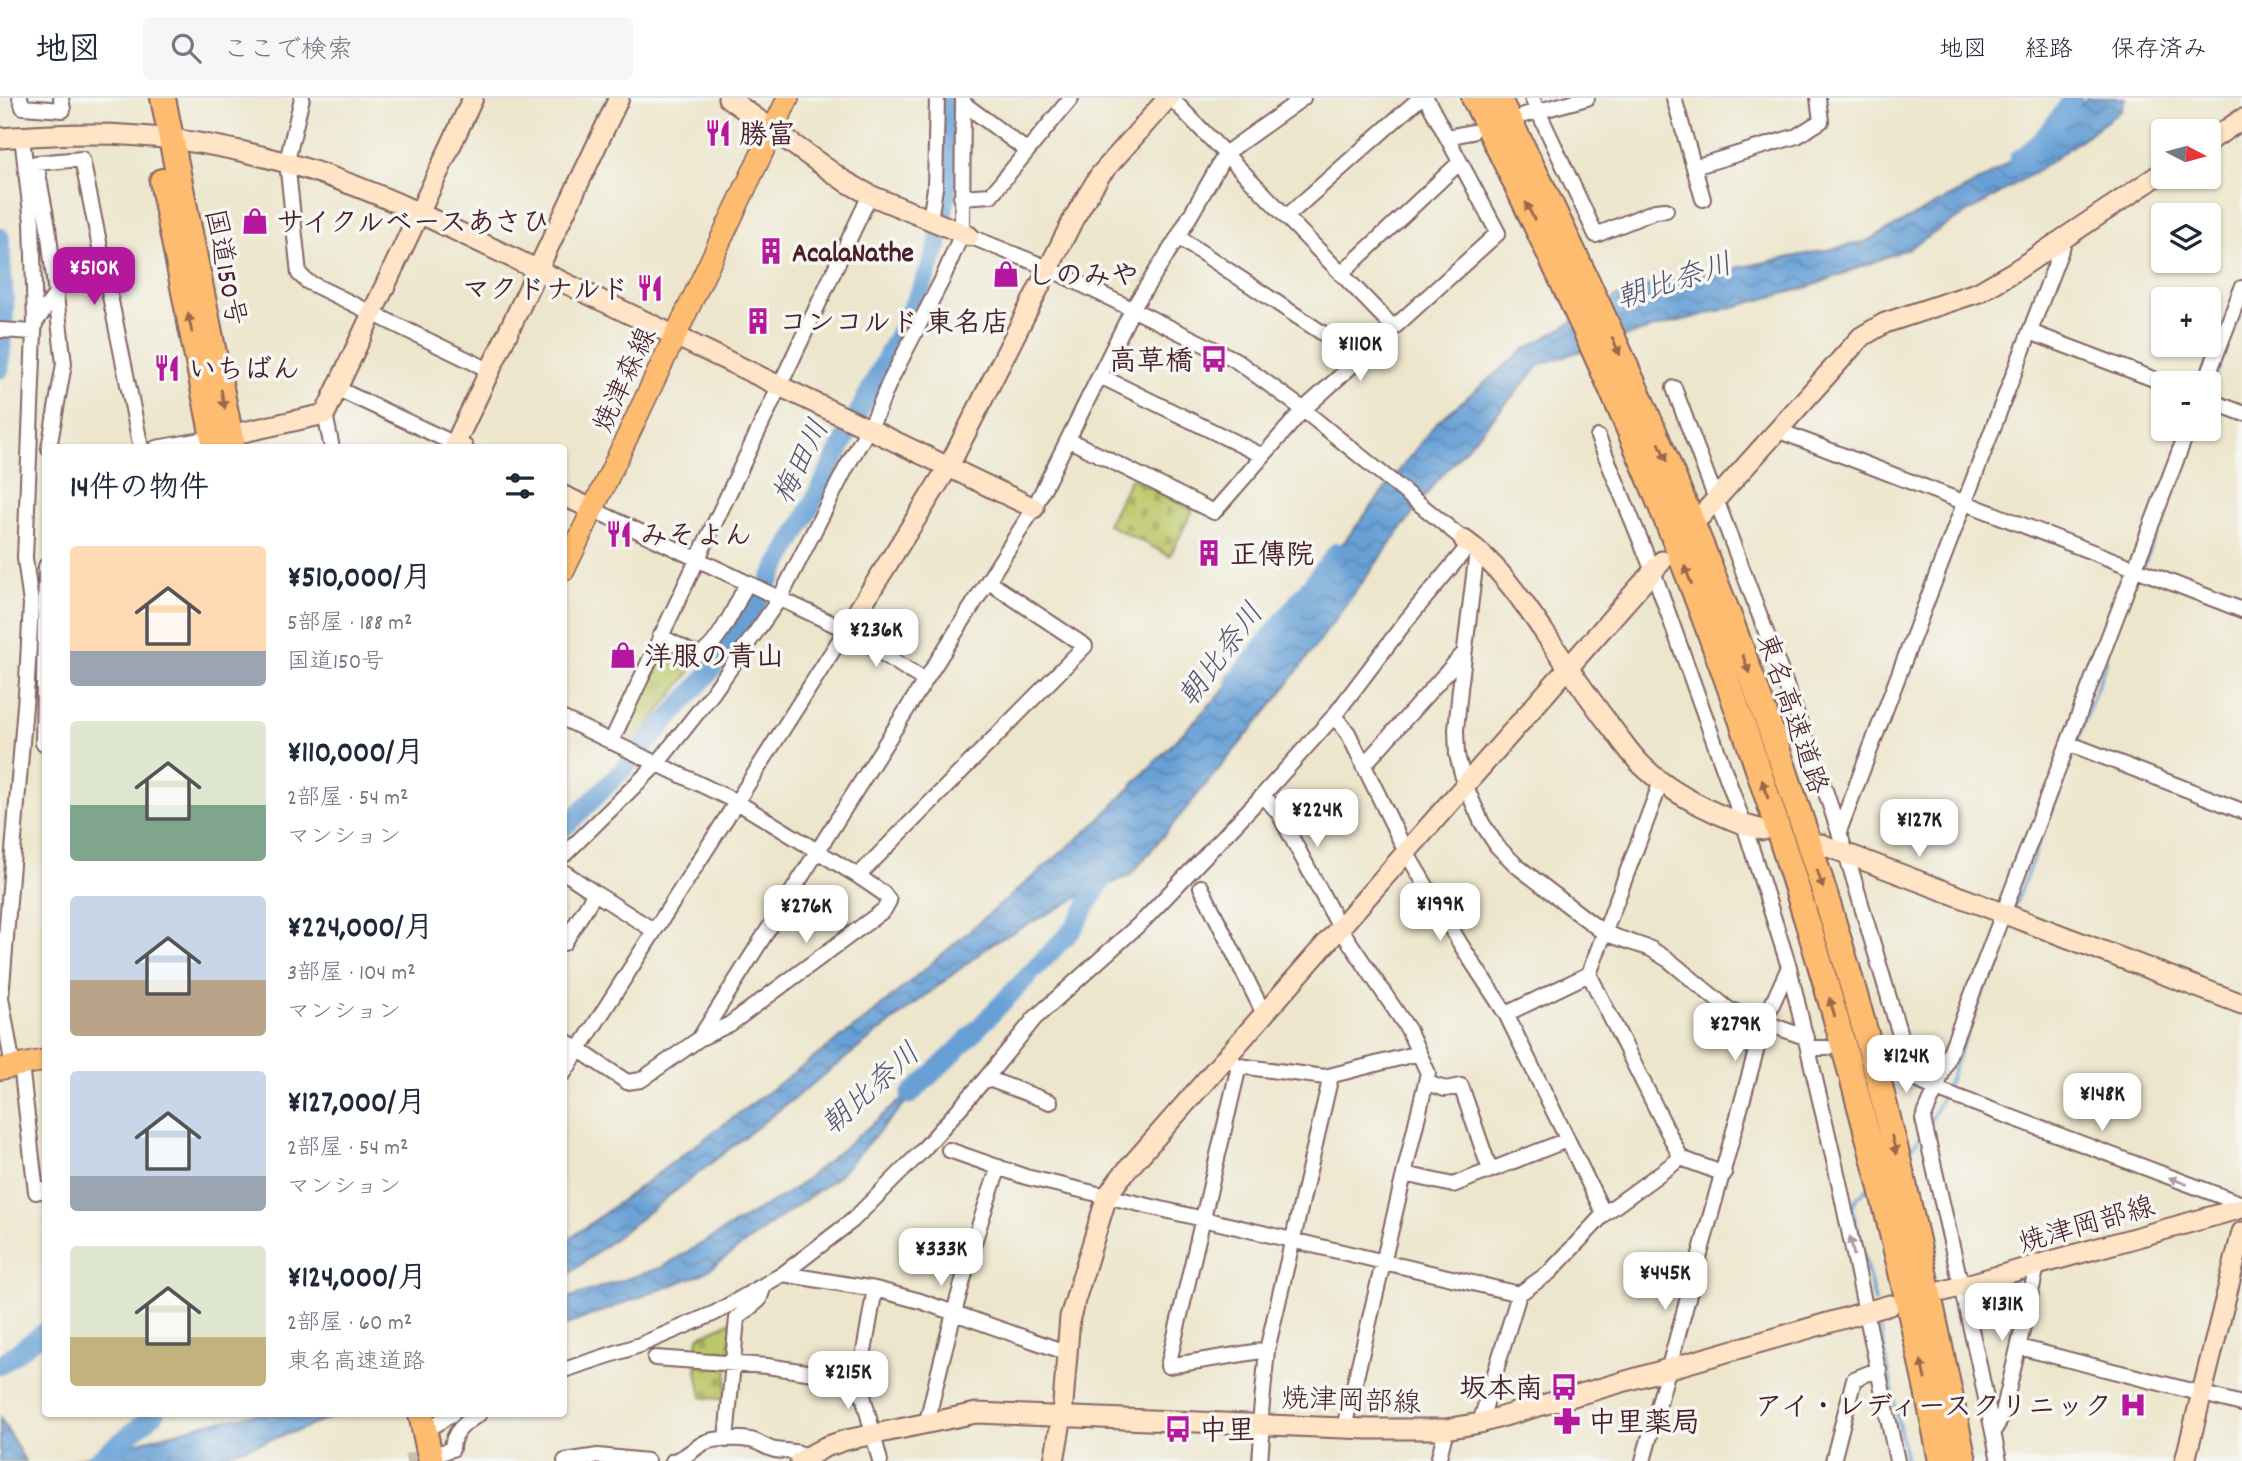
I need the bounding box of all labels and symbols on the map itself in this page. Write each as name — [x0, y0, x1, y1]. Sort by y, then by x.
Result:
restaurant icon: 勝富 — [703, 118, 733, 148]
place label: 勝富 — [739, 118, 795, 158]
north arrow — [2151, 119, 2221, 189]
one-way arrow — [1524, 201, 1535, 221]
street label: 国道150号 — [191, 206, 253, 330]
shop icon: サイクルベースあさひ — [240, 206, 270, 236]
place label: サイクルベースあさひ — [276, 206, 550, 246]
building icon: AcalaNathe — [756, 236, 786, 266]
place label: AcalaNathe — [792, 236, 914, 276]
water label: 朝比奈川 — [1612, 245, 1739, 323]
pin: ¥510K — [45, 248, 143, 307]
shop icon: しのみや — [991, 259, 1021, 289]
place label: しのみや — [1027, 259, 1139, 299]
place label: マクドナルド — [462, 273, 629, 313]
restaurant icon: マクドナルド — [635, 273, 665, 303]
building icon: コンコルド 東名店 — [743, 306, 773, 336]
place label: コンコルド 東名店 — [779, 306, 1009, 346]
one-way arrow — [184, 312, 195, 334]
street label: 焼津森線 — [586, 322, 669, 440]
pin: ¥110K — [1311, 324, 1409, 383]
one-way arrow — [1611, 335, 1622, 356]
place label: 高草橋 — [1109, 344, 1193, 384]
bus stop icon: 高草橋 — [1199, 344, 1229, 374]
restaurant icon: いちばん — [152, 353, 182, 383]
place label: いちばん — [188, 353, 300, 393]
one-way arrow — [218, 388, 229, 410]
water label: 梅田川 — [765, 413, 843, 513]
one-way arrow — [1657, 442, 1668, 463]
restaurant icon: みそよん — [604, 519, 634, 549]
place label: みそよん — [640, 519, 752, 559]
building icon: 正傳院 — [1194, 538, 1224, 568]
place label: 正傳院 — [1230, 538, 1314, 578]
one-way arrow — [1682, 565, 1693, 586]
water label: 朝比奈川 — [1170, 596, 1277, 718]
pin: ¥236K — [827, 610, 925, 669]
street label: 東名高速道路 — [1743, 629, 1836, 801]
shop icon: 洋服の青山 — [608, 640, 638, 670]
place label: 洋服の青山 — [644, 640, 784, 680]
one-way arrow — [1741, 654, 1752, 675]
one-way arrow — [1759, 779, 1770, 800]
pin: ¥224K — [1268, 790, 1366, 849]
pin: ¥127K — [1870, 800, 1968, 859]
one-way arrow — [1815, 869, 1825, 890]
pin: ¥199K — [1391, 884, 1489, 943]
pin: ¥276K — [757, 886, 855, 945]
one-way arrow — [1826, 995, 1837, 1017]
pin: ¥279K — [1686, 1004, 1784, 1063]
water label: 朝比奈川 — [814, 1035, 932, 1147]
pin: ¥124K — [1857, 1035, 1955, 1095]
pin: ¥148K — [2053, 1074, 2151, 1133]
one-way arrow — [1889, 1134, 1900, 1156]
one-way arrow — [2167, 1175, 2188, 1186]
street label: 焼津岡部線 — [2015, 1189, 2160, 1266]
pin: ¥333K — [892, 1228, 990, 1288]
one-way arrow — [1846, 1235, 1857, 1257]
pin: ¥445K — [1616, 1252, 1714, 1312]
pin: ¥131K — [1953, 1284, 2051, 1343]
pin: ¥215K — [799, 1352, 897, 1411]
one-way arrow — [1917, 1359, 1928, 1381]
place label: 坂本南 — [1459, 1372, 1543, 1412]
bus stop icon: 坂本南 — [1549, 1372, 1579, 1402]
street label: 焼津岡部線 — [1280, 1382, 1421, 1426]
place label: アイ・レディースクリニック — [1755, 1390, 2112, 1430]
hospital icon: アイ・レディースクリニック — [2118, 1390, 2148, 1420]
pharmacy icon: 中里薬局 — [1552, 1406, 1582, 1436]
place label: 中里薬局 — [1588, 1406, 1700, 1446]
bus stop icon: 中里 — [1163, 1414, 1193, 1444]
place label: 中里 — [1199, 1414, 1255, 1454]

